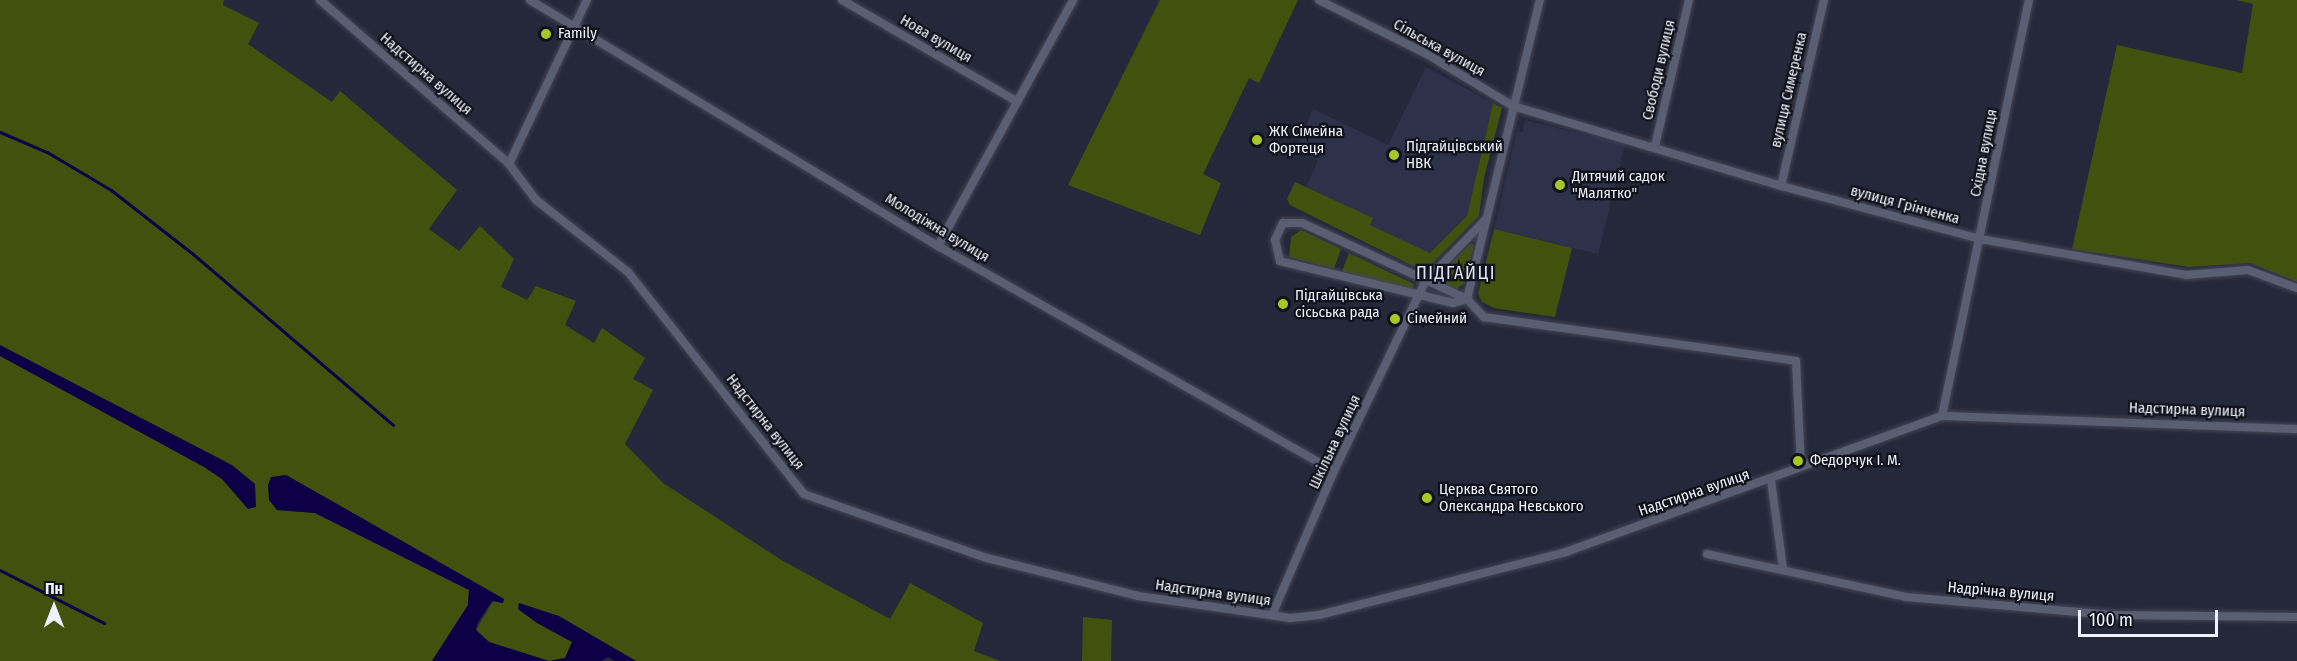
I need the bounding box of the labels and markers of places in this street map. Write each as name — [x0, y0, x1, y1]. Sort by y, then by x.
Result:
place label: Family — [558, 25, 597, 43]
marker: Family — [539, 27, 553, 41]
place label: ЖК Сімейна Фортеця — [1269, 122, 1343, 157]
marker: ЖК Сімейна Фортеця — [1250, 133, 1264, 147]
place label: Підгайцівський НВК — [1406, 137, 1503, 172]
marker: Підгайцівський НВК — [1387, 148, 1401, 162]
place label: Дитячий садок "Малятко" — [1572, 167, 1665, 202]
marker: Дитячий садок "Малятко" — [1553, 178, 1567, 192]
place label: Підгайцівська сісьська рада — [1295, 286, 1383, 321]
marker: Підгайцівська сісьська рада — [1276, 297, 1290, 311]
place label: Сімейний — [1407, 310, 1467, 328]
marker: Сімейний — [1388, 312, 1402, 326]
place label: Федорчук І. М. — [1810, 452, 1901, 470]
marker: Федорчук І. М. — [1791, 454, 1805, 468]
place label: Церква Святого Олександра Невського — [1439, 480, 1584, 515]
marker: Церква Святого Олександра Невського — [1420, 491, 1434, 505]

